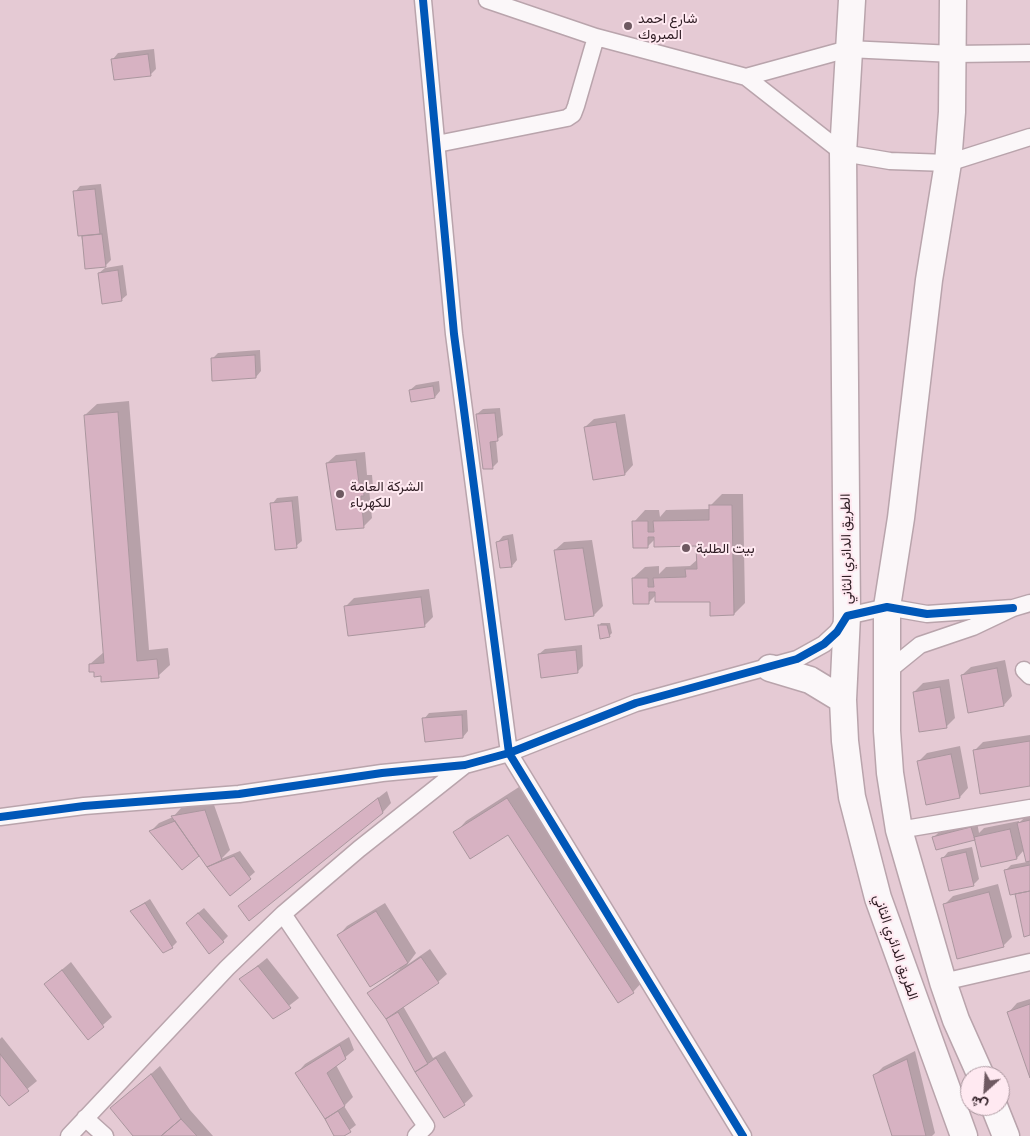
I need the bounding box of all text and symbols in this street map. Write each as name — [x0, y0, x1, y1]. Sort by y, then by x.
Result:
place label: شارع احمد المبروك — [638, 10, 697, 42]
marker: شارع احمد المبروك — [622, 20, 634, 32]
place label: الشركة العامة للكهرباء — [350, 478, 424, 511]
marker: الشركة العامة للكهرباء — [334, 488, 346, 500]
street label: الطريق الدائري الثاني — [837, 494, 855, 604]
place label: بيت الطلبة — [696, 540, 755, 556]
marker: بيت الطلبة — [680, 542, 692, 554]
street label: الطريق الدائري الثاني — [870, 892, 922, 1002]
north arrow — [960, 1066, 1010, 1116]
text: ش — [968, 1093, 990, 1114]

